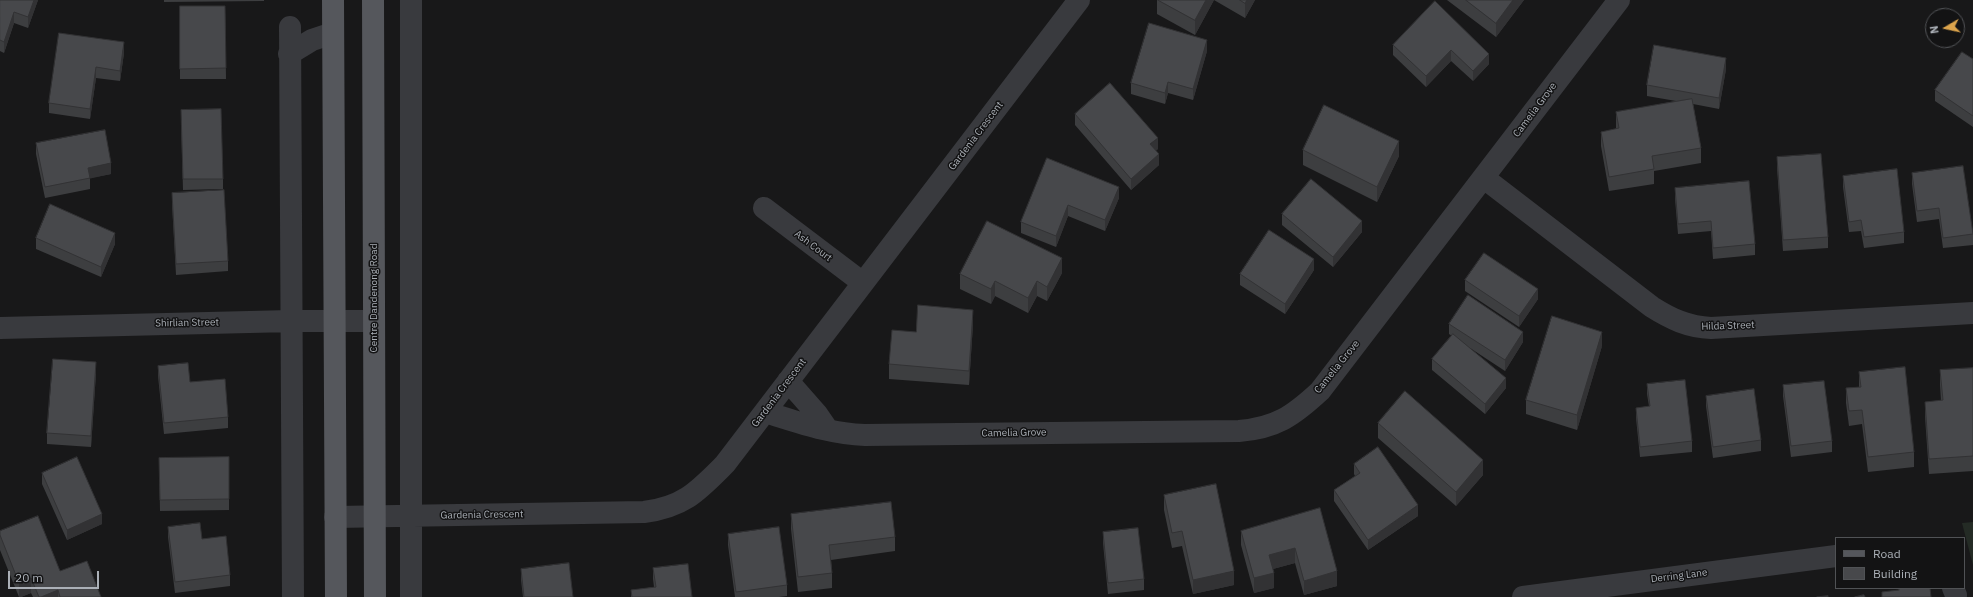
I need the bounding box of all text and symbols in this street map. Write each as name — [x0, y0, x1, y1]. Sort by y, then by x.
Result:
north arrow — [1925, 8, 1965, 48]
text: N — [1927, 25, 1942, 35]
street label: Camelia Grove — [1511, 80, 1559, 140]
street label: Gardenia Crescent — [946, 99, 1006, 173]
street label: Ash Court — [792, 228, 834, 264]
street label: Centre Dandenong Road — [368, 244, 380, 352]
street label: Shirlian Street — [155, 316, 219, 330]
street label: Hilda Street — [1701, 319, 1755, 333]
street label: Camelia Grove — [1312, 338, 1362, 396]
street label: Gardenia Crescent — [749, 356, 809, 430]
street label: Camelia Grove — [981, 426, 1047, 440]
street label: Gardenia Crescent — [440, 508, 524, 522]
legend — [1835, 537, 1965, 589]
text: Road — [1873, 546, 1901, 561]
scale bar — [10, 563, 101, 589]
text: Building — [1873, 566, 1917, 581]
street label: Derring Lane — [1650, 567, 1708, 585]
text: 20 m — [15, 570, 43, 585]

